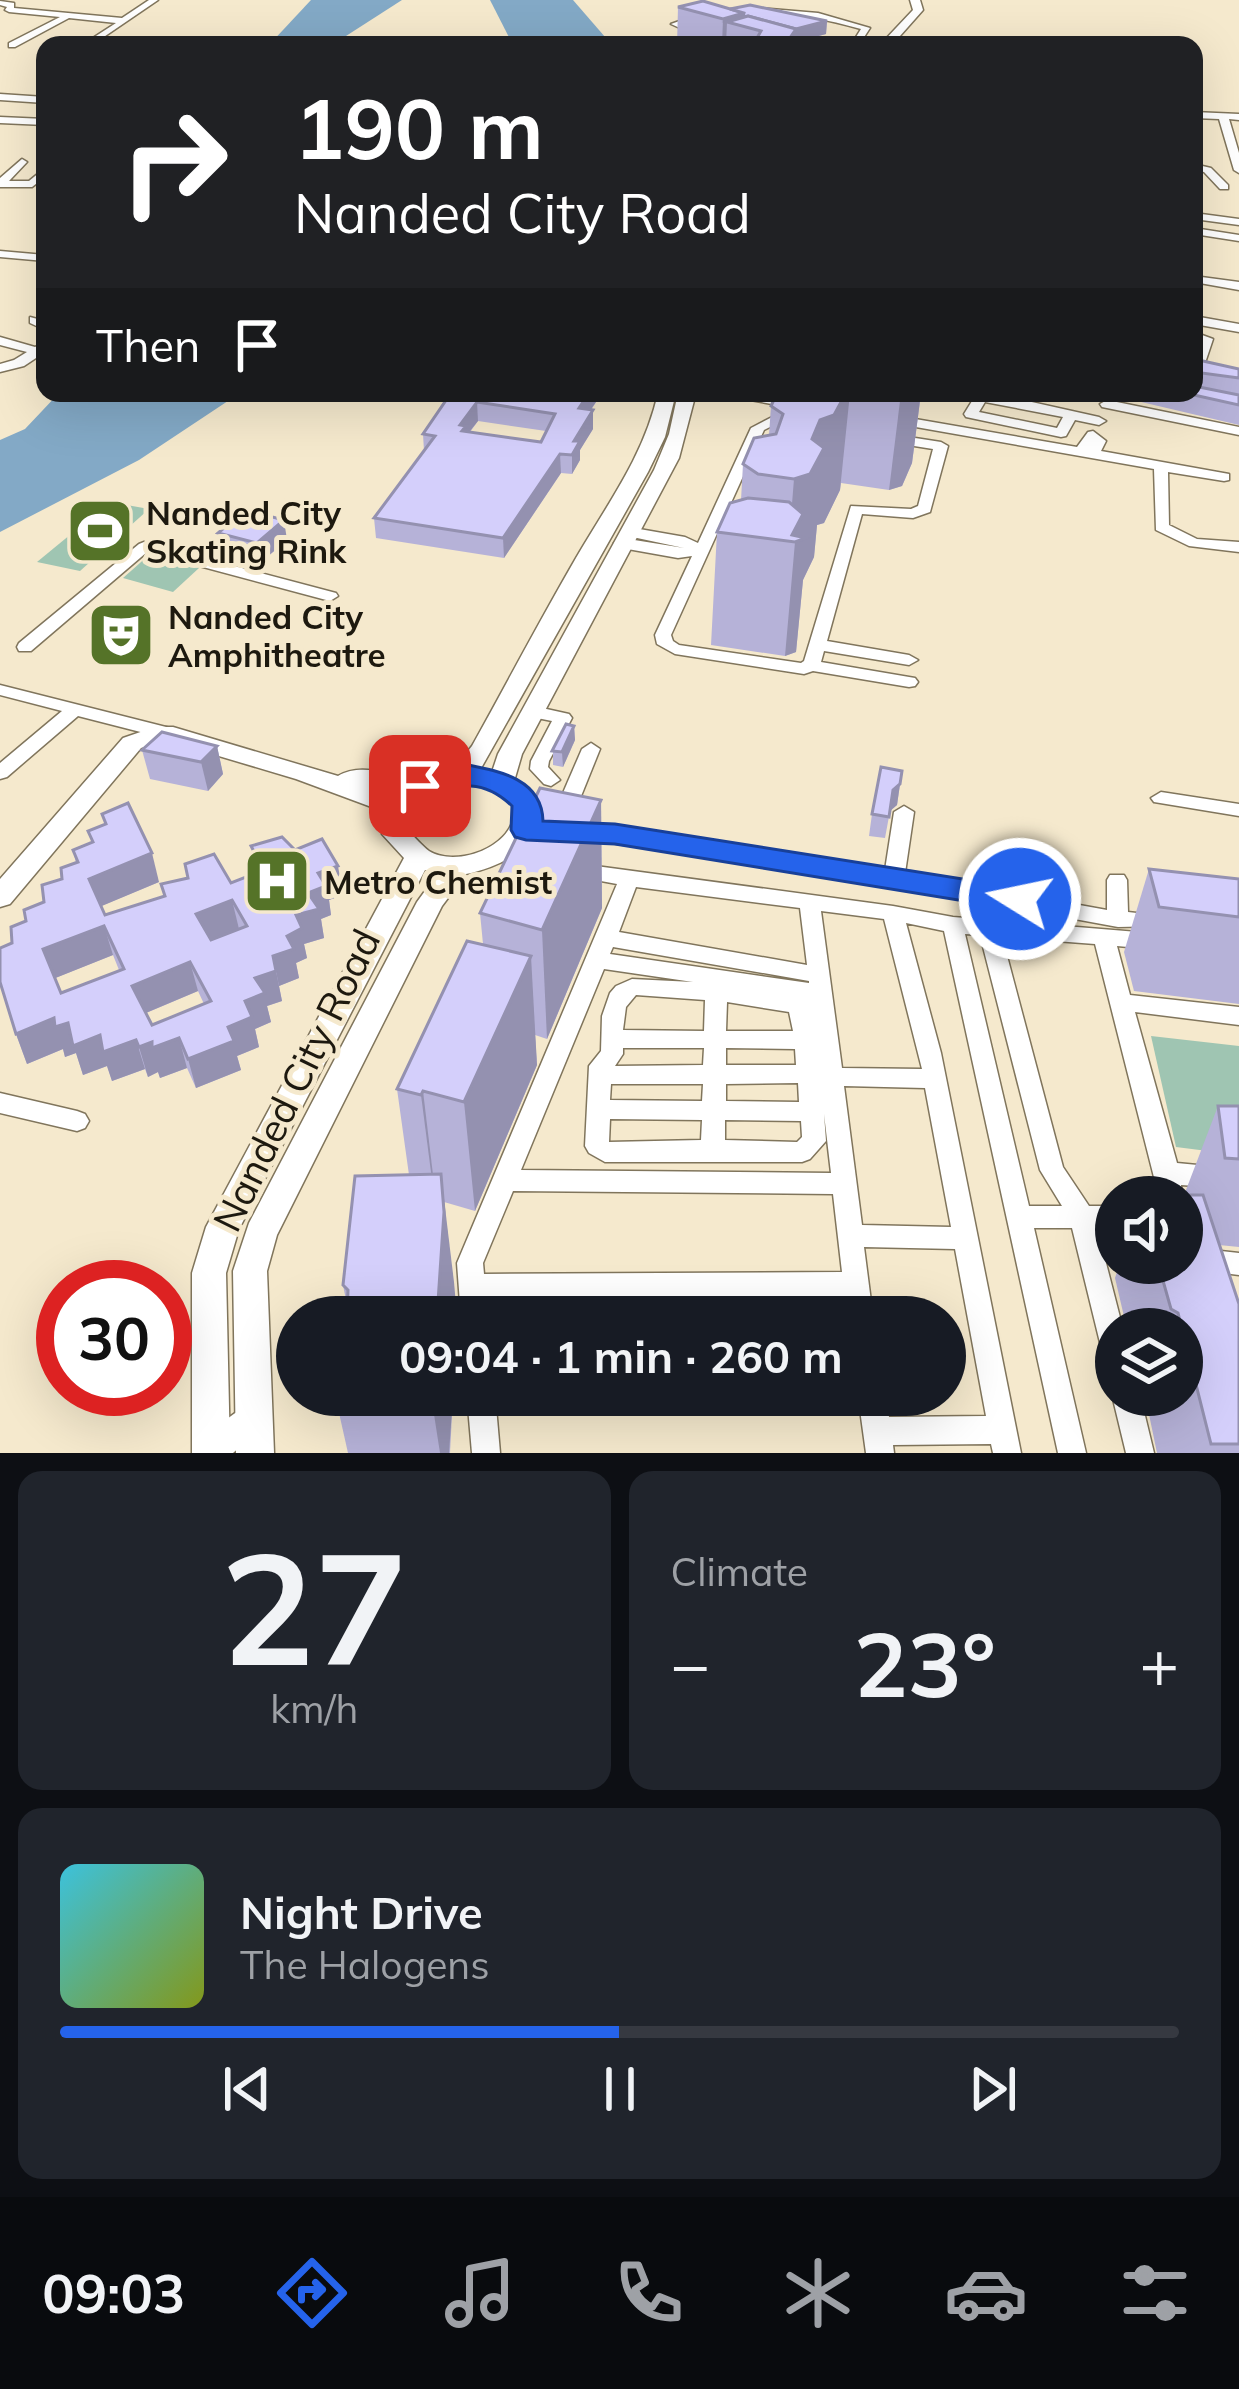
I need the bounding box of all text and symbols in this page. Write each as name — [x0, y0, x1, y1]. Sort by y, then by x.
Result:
text: 190 m — [294, 75, 544, 180]
icon: right — [96, 84, 252, 240]
text: Nanded City Road — [294, 179, 751, 247]
icon: arrive — [224, 312, 290, 378]
text: Then — [96, 317, 200, 373]
place label: Nanded City Skating Rink — [146, 492, 347, 571]
sports icon: Nanded City Skating Rink — [65, 496, 135, 566]
place label: Nanded City Amphitheatre — [168, 596, 386, 675]
theatre icon: Nanded City Amphitheatre — [86, 600, 156, 670]
pin — [369, 735, 471, 837]
icon: arrive — [387, 753, 453, 819]
position arrow — [957, 836, 1083, 962]
hospital icon: Metro Chemist — [242, 846, 312, 916]
place label: Metro Chemist — [324, 861, 552, 902]
street label: Nanded City Road — [202, 921, 390, 1239]
map controls — [1095, 1176, 1203, 1416]
button: sound — [1095, 1176, 1203, 1284]
speed limit sign: 30 — [36, 1260, 192, 1416]
button: layers — [1095, 1308, 1203, 1416]
text: 09:04 · 1 min · 260 m — [399, 1328, 843, 1384]
text: 27 — [221, 1508, 408, 1704]
text: Climate — [671, 1547, 808, 1596]
text: 23° — [854, 1607, 996, 1720]
text: − — [671, 1622, 710, 1705]
text: + — [1139, 1622, 1179, 1705]
text: km/h — [270, 1684, 358, 1733]
text: Night Drive — [240, 1884, 483, 1940]
text: The Halogens — [240, 1940, 490, 1989]
icon: previous — [214, 2056, 280, 2122]
icon: pause — [587, 2056, 653, 2122]
icon: next — [960, 2056, 1026, 2122]
icon: directions — [270, 2251, 354, 2335]
icon: music — [438, 2251, 522, 2335]
icon: phone — [607, 2251, 691, 2335]
icon: climate — [776, 2251, 860, 2335]
icon: car — [944, 2251, 1028, 2335]
icon: filters — [1113, 2251, 1197, 2335]
text: 09:03 — [42, 2259, 185, 2327]

